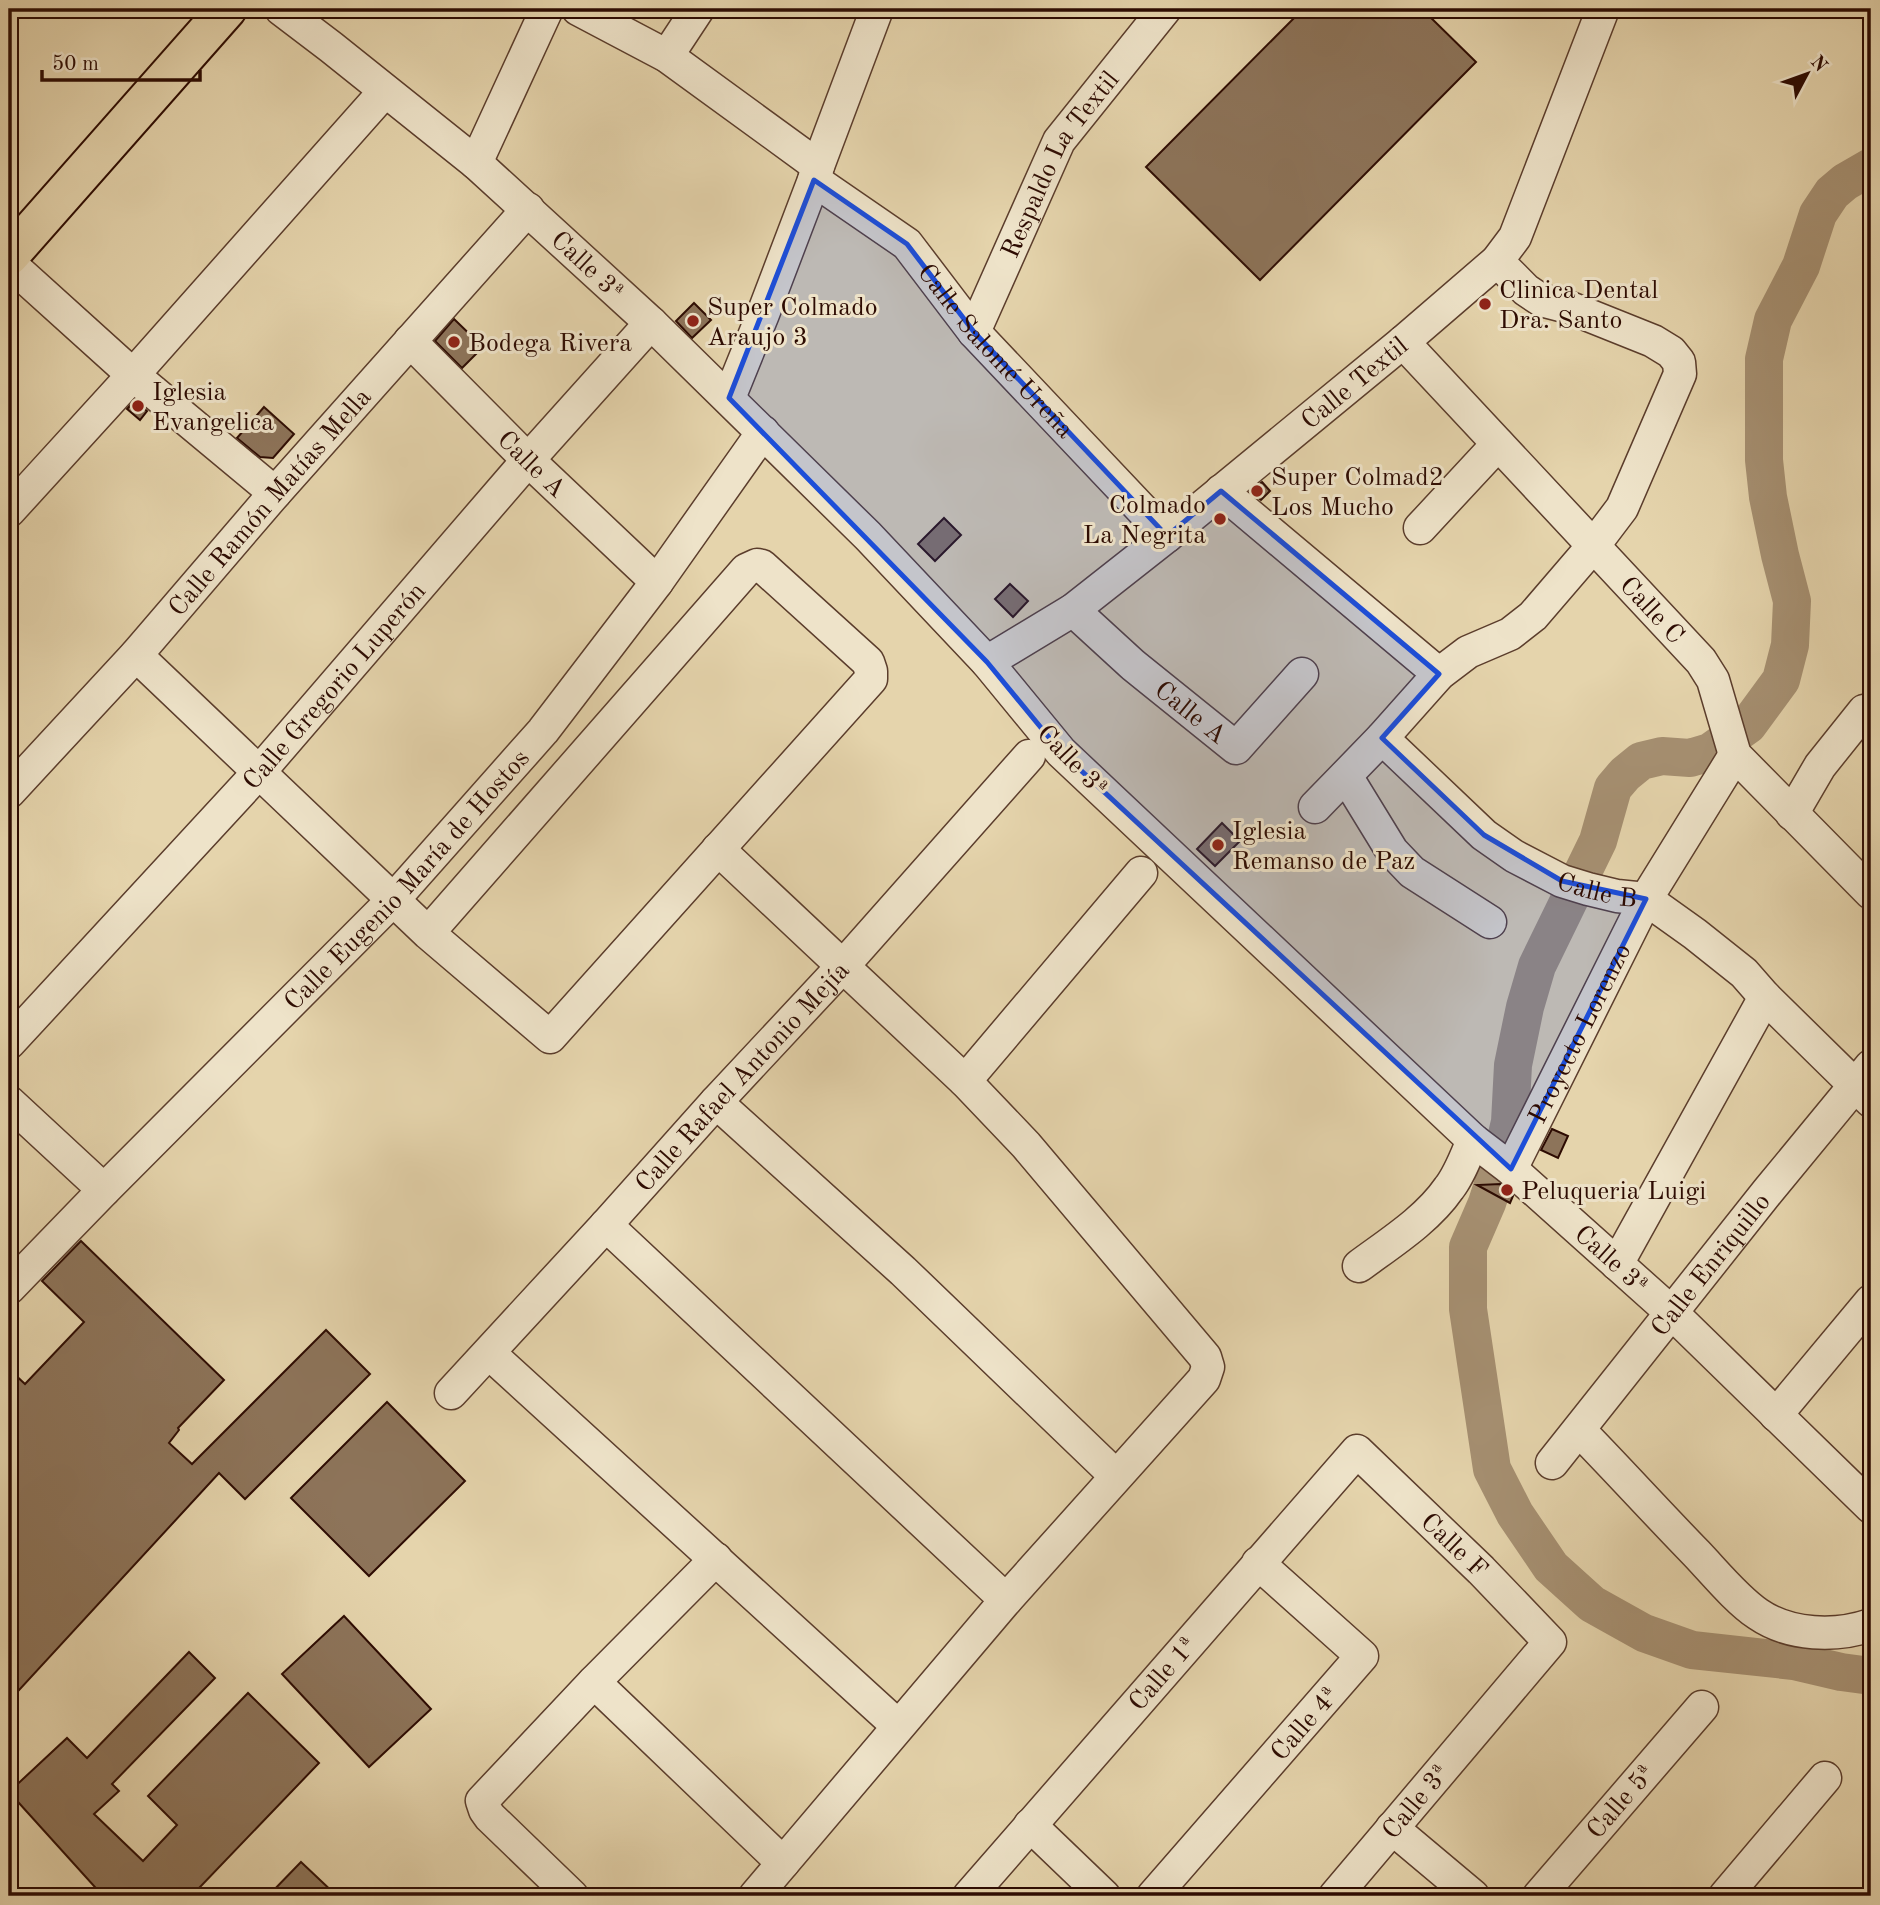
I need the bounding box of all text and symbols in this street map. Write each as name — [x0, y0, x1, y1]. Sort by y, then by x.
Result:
scale bar — [42, 38, 200, 82]
north arrow — [1772, 38, 1842, 108]
text: N — [1806, 53, 1830, 77]
text: 50 m — [52, 54, 99, 75]
street label: Respaldo La Textil — [998, 67, 1125, 262]
street label: Calle 3ª — [545, 227, 628, 306]
street label: Calle Salomé Ureña — [912, 260, 1078, 444]
place label: Clinica Dental Dra. Santo — [1499, 278, 1658, 334]
place label: Super Colmado Araujo 3 — [707, 295, 878, 351]
marker: Clinica Dental Dra. Santo — [1477, 296, 1493, 312]
marker: Super Colmado Araujo 3 — [685, 313, 701, 329]
place label: Bodega Rivera — [468, 331, 632, 357]
street label: Calle Textil — [1297, 333, 1413, 435]
marker: Bodega Rivera — [446, 334, 462, 350]
place label: Iglesia Evangelica — [152, 380, 274, 436]
street label: Calle Ramón Matías Mella — [165, 384, 377, 622]
marker: Iglesia Evangelica — [130, 398, 146, 414]
street label: Calle A — [492, 426, 570, 503]
place label: Super Colmad2 Los Mucho — [1271, 465, 1444, 521]
marker: Super Colmad2 Los Mucho — [1249, 483, 1265, 499]
place label: Colmado La Negrita — [1083, 493, 1206, 549]
marker: Colmado La Negrita — [1212, 511, 1228, 527]
street label: Calle C — [1614, 572, 1689, 649]
street label: Calle Gregorio Luperón — [239, 578, 431, 795]
street label: Calle A — [1149, 677, 1231, 750]
street label: Calle 3ª — [1031, 721, 1112, 802]
street label: Calle Eugenio María de Hostos — [280, 745, 535, 1016]
place label: Iglesia Remanso de Paz — [1232, 819, 1415, 875]
marker: Iglesia Remanso de Paz — [1210, 837, 1226, 853]
street label: Calle B — [1554, 869, 1638, 913]
street label: Proyecto Lorenzo — [1525, 940, 1637, 1128]
street label: Calle Rafael Antonio Mejía — [631, 957, 855, 1197]
place label: Peluqueria Luigi — [1521, 1179, 1706, 1205]
marker: Peluqueria Luigi — [1499, 1182, 1515, 1198]
street label: Calle Enriquillo — [1647, 1189, 1776, 1342]
street label: Calle 3ª — [1569, 1221, 1652, 1300]
street label: Calle F — [1415, 1509, 1492, 1584]
street label: Calle 1ª — [1125, 1632, 1202, 1716]
street label: Calle 4ª — [1267, 1682, 1344, 1766]
street label: Calle 3ª — [1378, 1760, 1455, 1845]
street label: Calle 5ª — [1583, 1760, 1660, 1844]

